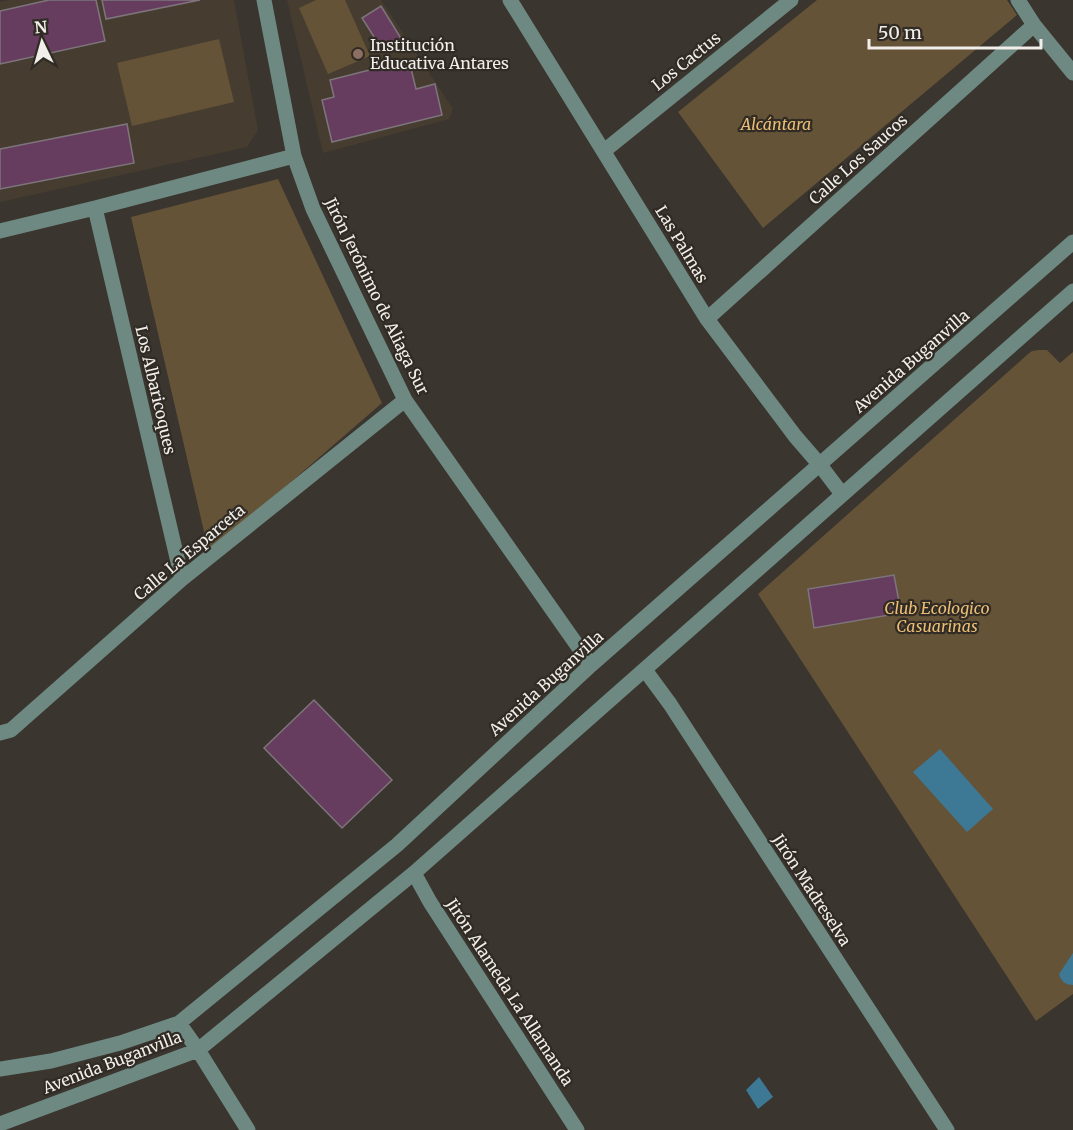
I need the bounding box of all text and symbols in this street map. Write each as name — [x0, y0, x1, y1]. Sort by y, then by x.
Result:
north arrow — [12, 12, 72, 72]
scale bar — [869, 12, 1042, 50]
text: N — [34, 17, 48, 38]
text: 50 m — [878, 21, 922, 44]
street label: Los Cactus — [648, 27, 724, 95]
place label: Institución Educativa Antares — [370, 35, 509, 73]
marker: Institución Educativa Antares — [351, 47, 365, 61]
street label: Calle Los Saucos — [805, 109, 911, 208]
park label: Alcántara — [739, 114, 811, 134]
street label: Jirón Jerónimo de Aliaga Sur — [320, 193, 433, 398]
street label: Las Palmas — [651, 202, 713, 286]
street label: Avenida Buganvilla — [848, 305, 973, 417]
street label: Los Albaricoques — [131, 324, 181, 456]
street label: Calle La Esparceta — [129, 499, 249, 604]
park label: Club Ecologico Casuarinas — [884, 598, 990, 636]
street label: Avenida Buganvilla — [484, 626, 608, 740]
street label: Jirón Madreselva — [768, 830, 856, 950]
street label: Jirón Alameda La Allamanda — [441, 894, 578, 1090]
street label: Avenida Buganvilla — [39, 1026, 185, 1098]

